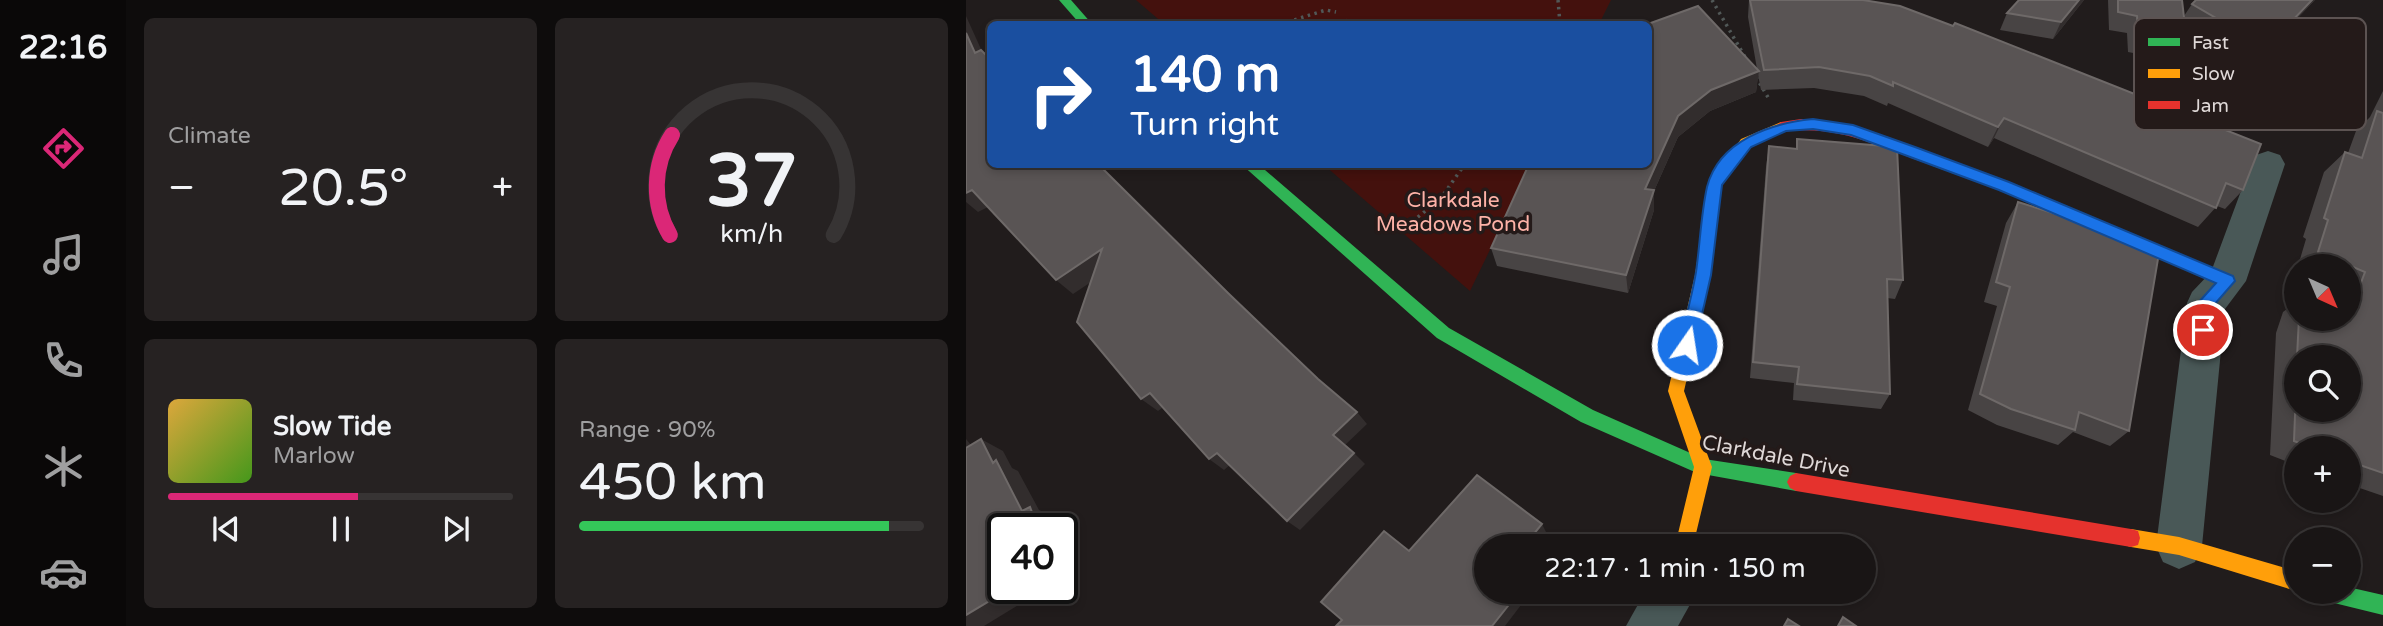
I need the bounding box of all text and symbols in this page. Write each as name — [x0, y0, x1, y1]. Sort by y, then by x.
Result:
legend — [2134, 18, 2366, 130]
text: 22:16 — [19, 29, 107, 67]
text: Fast — [2192, 32, 2229, 54]
text: 140 m — [1130, 46, 1280, 105]
icon: right — [1015, 49, 1106, 140]
text: Slow — [2192, 63, 2235, 85]
text: Jam — [2192, 95, 2229, 117]
text: Turn right — [1130, 106, 1279, 144]
text: Climate — [168, 122, 251, 150]
icon: directions — [39, 124, 88, 173]
text: 37 — [706, 139, 797, 227]
text: 20.5° — [278, 157, 408, 220]
text: − — [168, 165, 195, 211]
text: + — [492, 165, 513, 211]
park label: Clarkdale Meadows Pond — [1376, 188, 1530, 237]
text: km/h — [720, 219, 783, 249]
icon: music — [39, 230, 88, 279]
north arrow — [2284, 254, 2361, 331]
map controls — [2284, 254, 2361, 604]
pin — [2173, 300, 2233, 360]
position arrow — [1650, 308, 1724, 382]
icon: arrive — [2184, 311, 2222, 349]
icon: phone — [39, 336, 88, 385]
button: search — [2284, 345, 2361, 422]
text: Slow Tide — [273, 411, 391, 442]
text: Range · 90% — [579, 416, 715, 444]
street label: Clarkdale Drive — [1700, 430, 1852, 483]
button: + — [2284, 436, 2361, 513]
icon: climate — [39, 442, 88, 491]
text: Marlow — [273, 442, 355, 470]
text: 450 km — [579, 451, 767, 514]
icon: previous — [207, 510, 245, 548]
icon: pause — [322, 510, 360, 548]
icon: next — [437, 510, 475, 548]
speed limit sign: 40 — [987, 513, 1078, 604]
button: − — [2284, 527, 2361, 604]
icon: car — [39, 548, 88, 597]
text: 22:17 · 1 min · 150 m — [1544, 553, 1806, 584]

